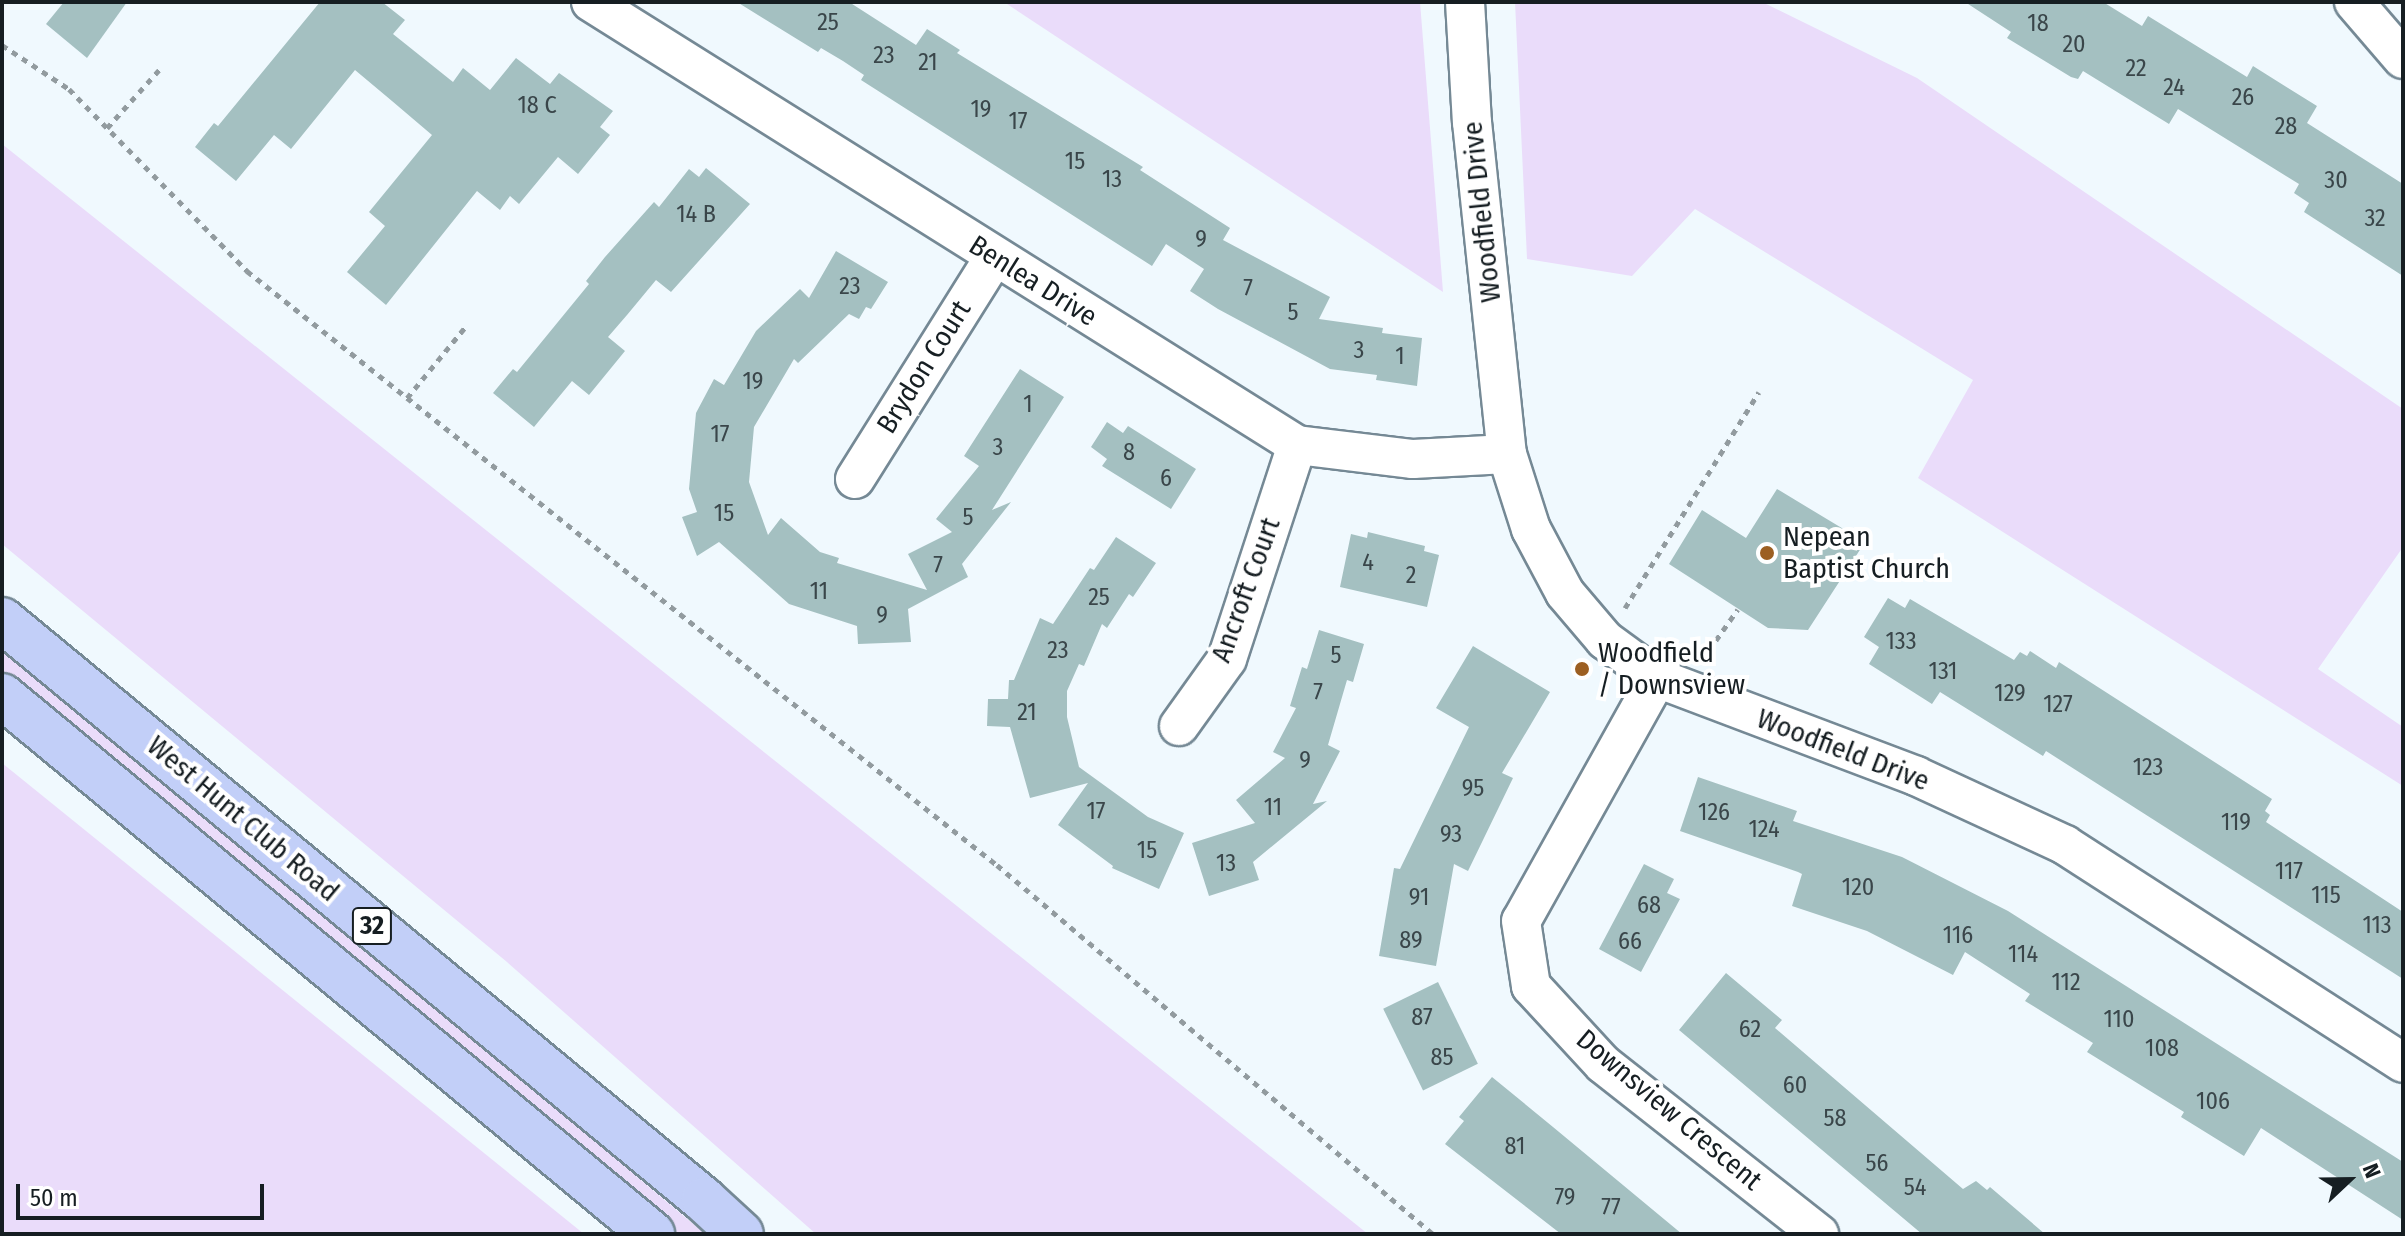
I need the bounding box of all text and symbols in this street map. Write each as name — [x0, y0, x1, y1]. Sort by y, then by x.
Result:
house number: 25 — [817, 9, 839, 37]
house number: 18 — [2027, 10, 2049, 38]
house number: 20 — [2062, 31, 2086, 59]
house number: 23 — [873, 42, 895, 70]
house number: 21 — [918, 49, 938, 77]
house number: 22 — [2125, 55, 2147, 83]
house number: 24 — [2163, 74, 2185, 102]
house number: 26 — [2232, 84, 2254, 112]
house number: 18 C — [517, 92, 557, 120]
house number: 19 — [970, 96, 992, 124]
house number: 17 — [1008, 108, 1028, 136]
house number: 28 — [2275, 113, 2297, 141]
street label: Woodfield Drive — [1456, 120, 1508, 304]
house number: 15 — [1065, 148, 1085, 176]
house number: 13 — [1102, 166, 1122, 194]
house number: 30 — [2324, 167, 2348, 195]
house number: 14 B — [676, 201, 716, 229]
house number: 32 — [2364, 205, 2386, 233]
house number: 9 — [1195, 226, 1207, 254]
street label: Benlea Drive — [963, 229, 1103, 333]
house number: 23 — [839, 273, 861, 301]
house number: 7 — [1243, 275, 1253, 303]
street label: Brydon Court — [870, 294, 978, 440]
house number: 5 — [1287, 299, 1299, 327]
house number: 3 — [1354, 337, 1364, 365]
house number: 1 — [1395, 343, 1405, 371]
house number: 19 — [742, 368, 764, 396]
house number: 1 — [1023, 391, 1033, 419]
house number: 17 — [710, 421, 730, 449]
house number: 3 — [993, 434, 1003, 462]
house number: 8 — [1123, 439, 1135, 467]
house number: 6 — [1160, 465, 1172, 493]
house number: 15 — [714, 500, 734, 528]
house number: 5 — [962, 504, 974, 532]
street label: Ancroft Court — [1204, 513, 1288, 667]
place label: Nepean Baptist Church — [1783, 520, 1950, 586]
marker: Nepean Baptist Church — [1758, 544, 1776, 562]
house number: 4 — [1362, 549, 1374, 577]
house number: 7 — [933, 552, 943, 580]
house number: 2 — [1406, 562, 1416, 590]
house number: 11 — [810, 578, 828, 606]
house number: 25 — [1088, 584, 1110, 612]
house number: 9 — [876, 602, 888, 630]
house number: 133 — [1885, 628, 1917, 656]
place label: Woodfield / Downsview — [1598, 636, 1745, 702]
house number: 23 — [1047, 637, 1069, 665]
house number: 5 — [1330, 642, 1342, 670]
house number: 131 — [1929, 658, 1957, 686]
marker: Woodfield / Downsview — [1573, 660, 1591, 678]
house number: 7 — [1313, 679, 1323, 707]
house number: 129 — [1994, 680, 2026, 708]
house number: 127 — [2043, 691, 2073, 719]
house number: 21 — [1017, 699, 1037, 727]
street label: Woodfield Drive — [1752, 702, 1934, 798]
street label: West Hunt Club Road — [140, 729, 346, 909]
house number: 9 — [1299, 747, 1311, 775]
house number: 123 — [2133, 754, 2163, 782]
house number: 95 — [1462, 775, 1484, 803]
house number: 11 — [1264, 794, 1282, 822]
house number: 17 — [1086, 798, 1106, 826]
house number: 126 — [1698, 799, 1730, 827]
house number: 119 — [2221, 809, 2251, 837]
house number: 124 — [1748, 816, 1780, 844]
house number: 93 — [1440, 821, 1462, 849]
house number: 15 — [1137, 837, 1157, 865]
house number: 13 — [1216, 850, 1236, 878]
house number: 117 — [2275, 858, 2303, 886]
house number: 120 — [1842, 874, 1874, 902]
house number: 115 — [2311, 882, 2341, 910]
house number: 91 — [1409, 884, 1429, 912]
house number: 68 — [1637, 892, 1661, 920]
road number: 32 — [350, 904, 394, 948]
house number: 113 — [2362, 912, 2392, 940]
house number: 116 — [1943, 922, 1973, 950]
house number: 89 — [1399, 927, 1423, 955]
house number: 66 — [1618, 928, 1642, 956]
house number: 114 — [2008, 941, 2038, 969]
house number: 112 — [2052, 969, 2080, 997]
house number: 87 — [1411, 1004, 1433, 1032]
house number: 110 — [2104, 1006, 2134, 1034]
house number: 62 — [1739, 1016, 1761, 1044]
street label: Downsview Crescent — [1569, 1023, 1769, 1197]
house number: 108 — [2145, 1035, 2179, 1063]
house number: 85 — [1430, 1044, 1454, 1072]
house number: 60 — [1783, 1072, 1807, 1100]
house number: 106 — [2196, 1088, 2230, 1116]
house number: 58 — [1823, 1105, 1847, 1133]
house number: 81 — [1505, 1133, 1525, 1161]
north arrow — [2309, 1140, 2389, 1220]
house number: 56 — [1866, 1150, 1888, 1178]
text: N — [2357, 1160, 2387, 1182]
scale bar — [20, 1168, 268, 1218]
house number: 54 — [1904, 1174, 1926, 1202]
text: 50 m — [30, 1184, 78, 1212]
house number: 79 — [1554, 1184, 1576, 1212]
house number: 77 — [1601, 1194, 1621, 1222]

